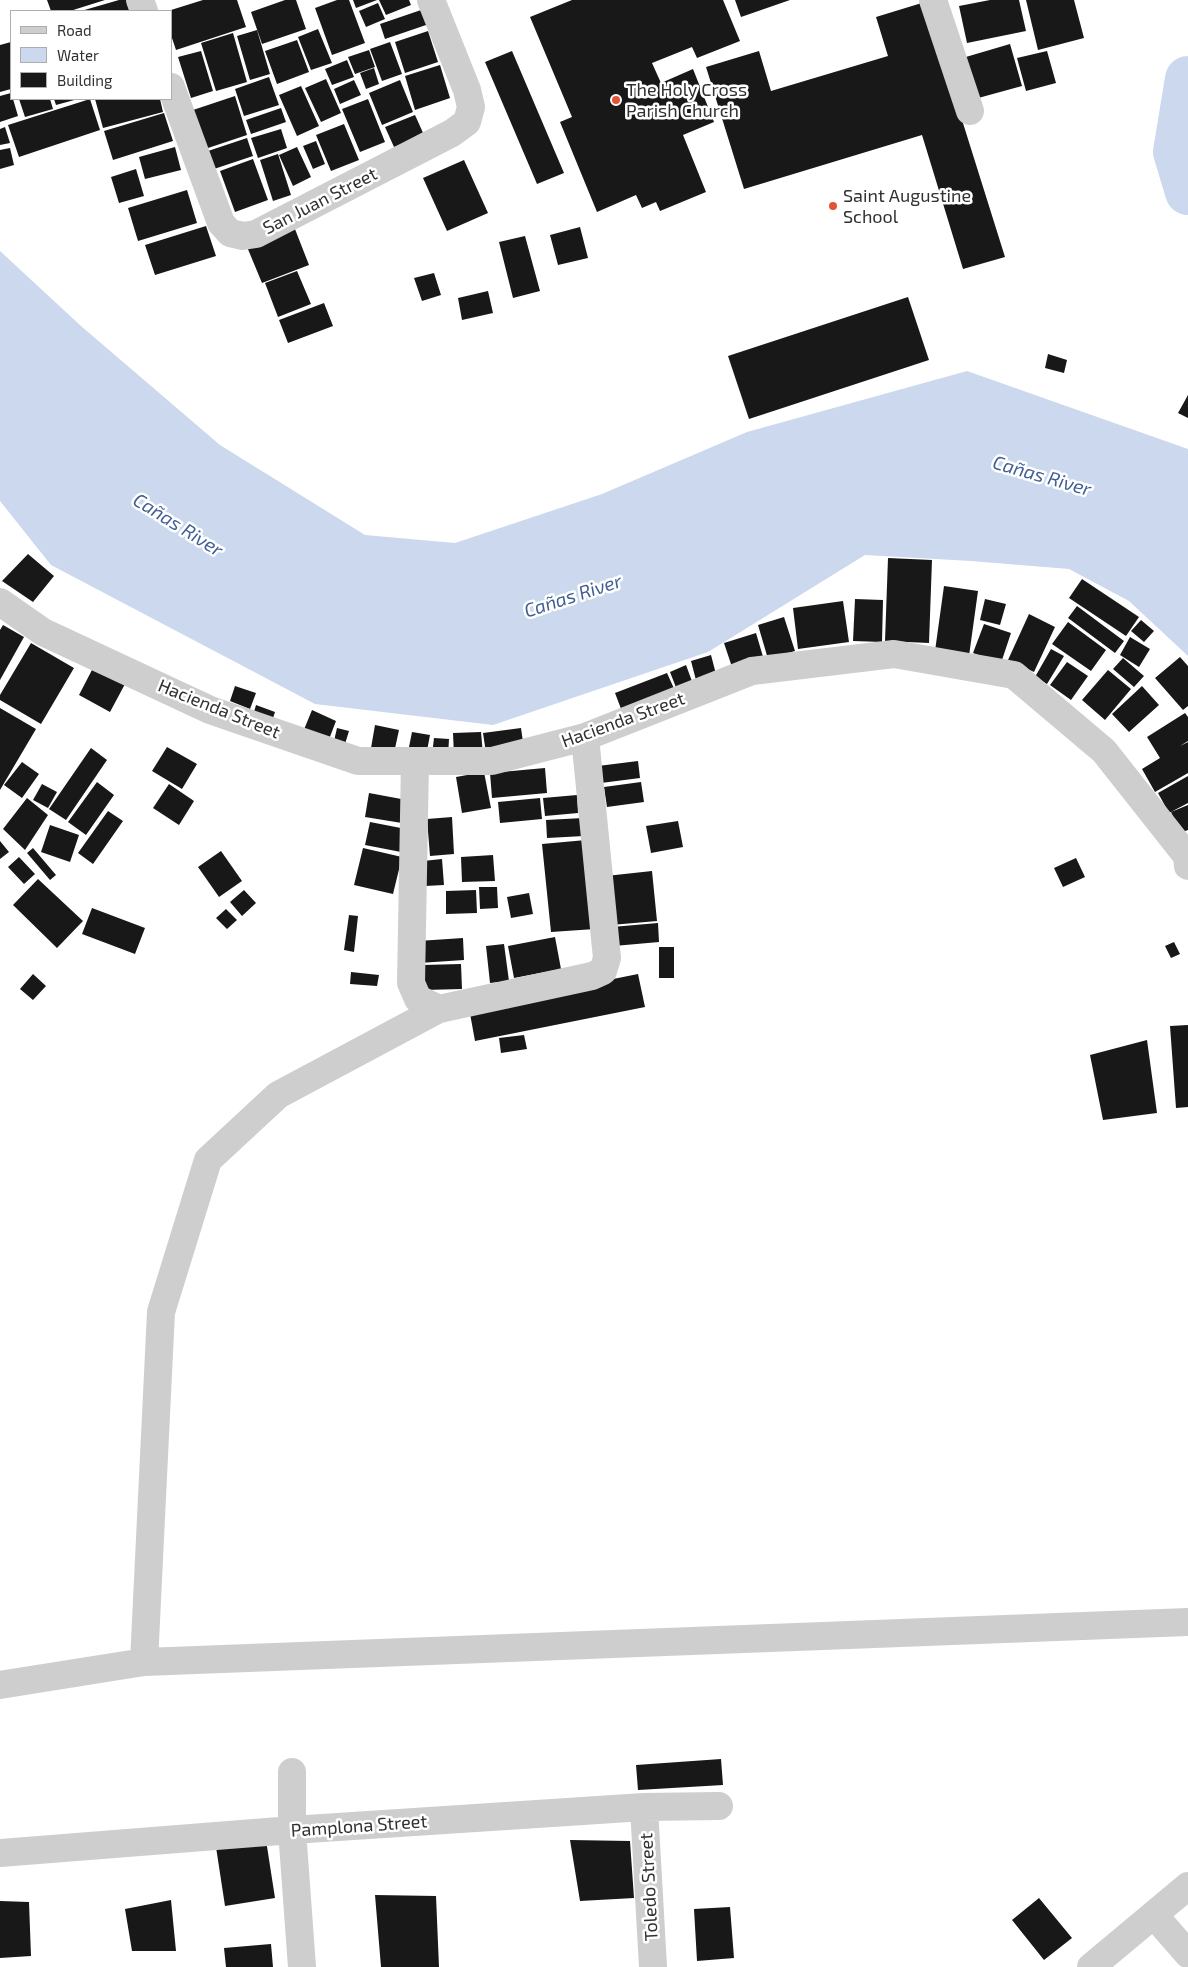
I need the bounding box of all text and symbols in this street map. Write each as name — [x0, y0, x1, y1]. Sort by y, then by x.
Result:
legend — [10, 10, 172, 100]
text: Road — [57, 21, 92, 39]
text: Water — [57, 46, 99, 64]
text: Building — [57, 71, 112, 89]
place label: The Holy Cross Parish Church — [626, 79, 747, 122]
marker: The Holy Cross Parish Church — [610, 94, 622, 106]
street label: San Juan Street — [259, 163, 381, 239]
place label: Saint Augustine School — [843, 185, 971, 228]
marker: Saint Augustine School — [827, 200, 839, 212]
water label: Cañas River — [990, 451, 1094, 501]
water label: Cañas River — [129, 488, 227, 562]
water label: Cañas River — [521, 569, 625, 623]
street label: Hacienda Street — [155, 675, 283, 743]
street label: Hacienda Street — [558, 688, 688, 752]
street label: Pamplona Street — [290, 1810, 428, 1842]
street label: Toledo Street — [635, 1832, 663, 1942]

